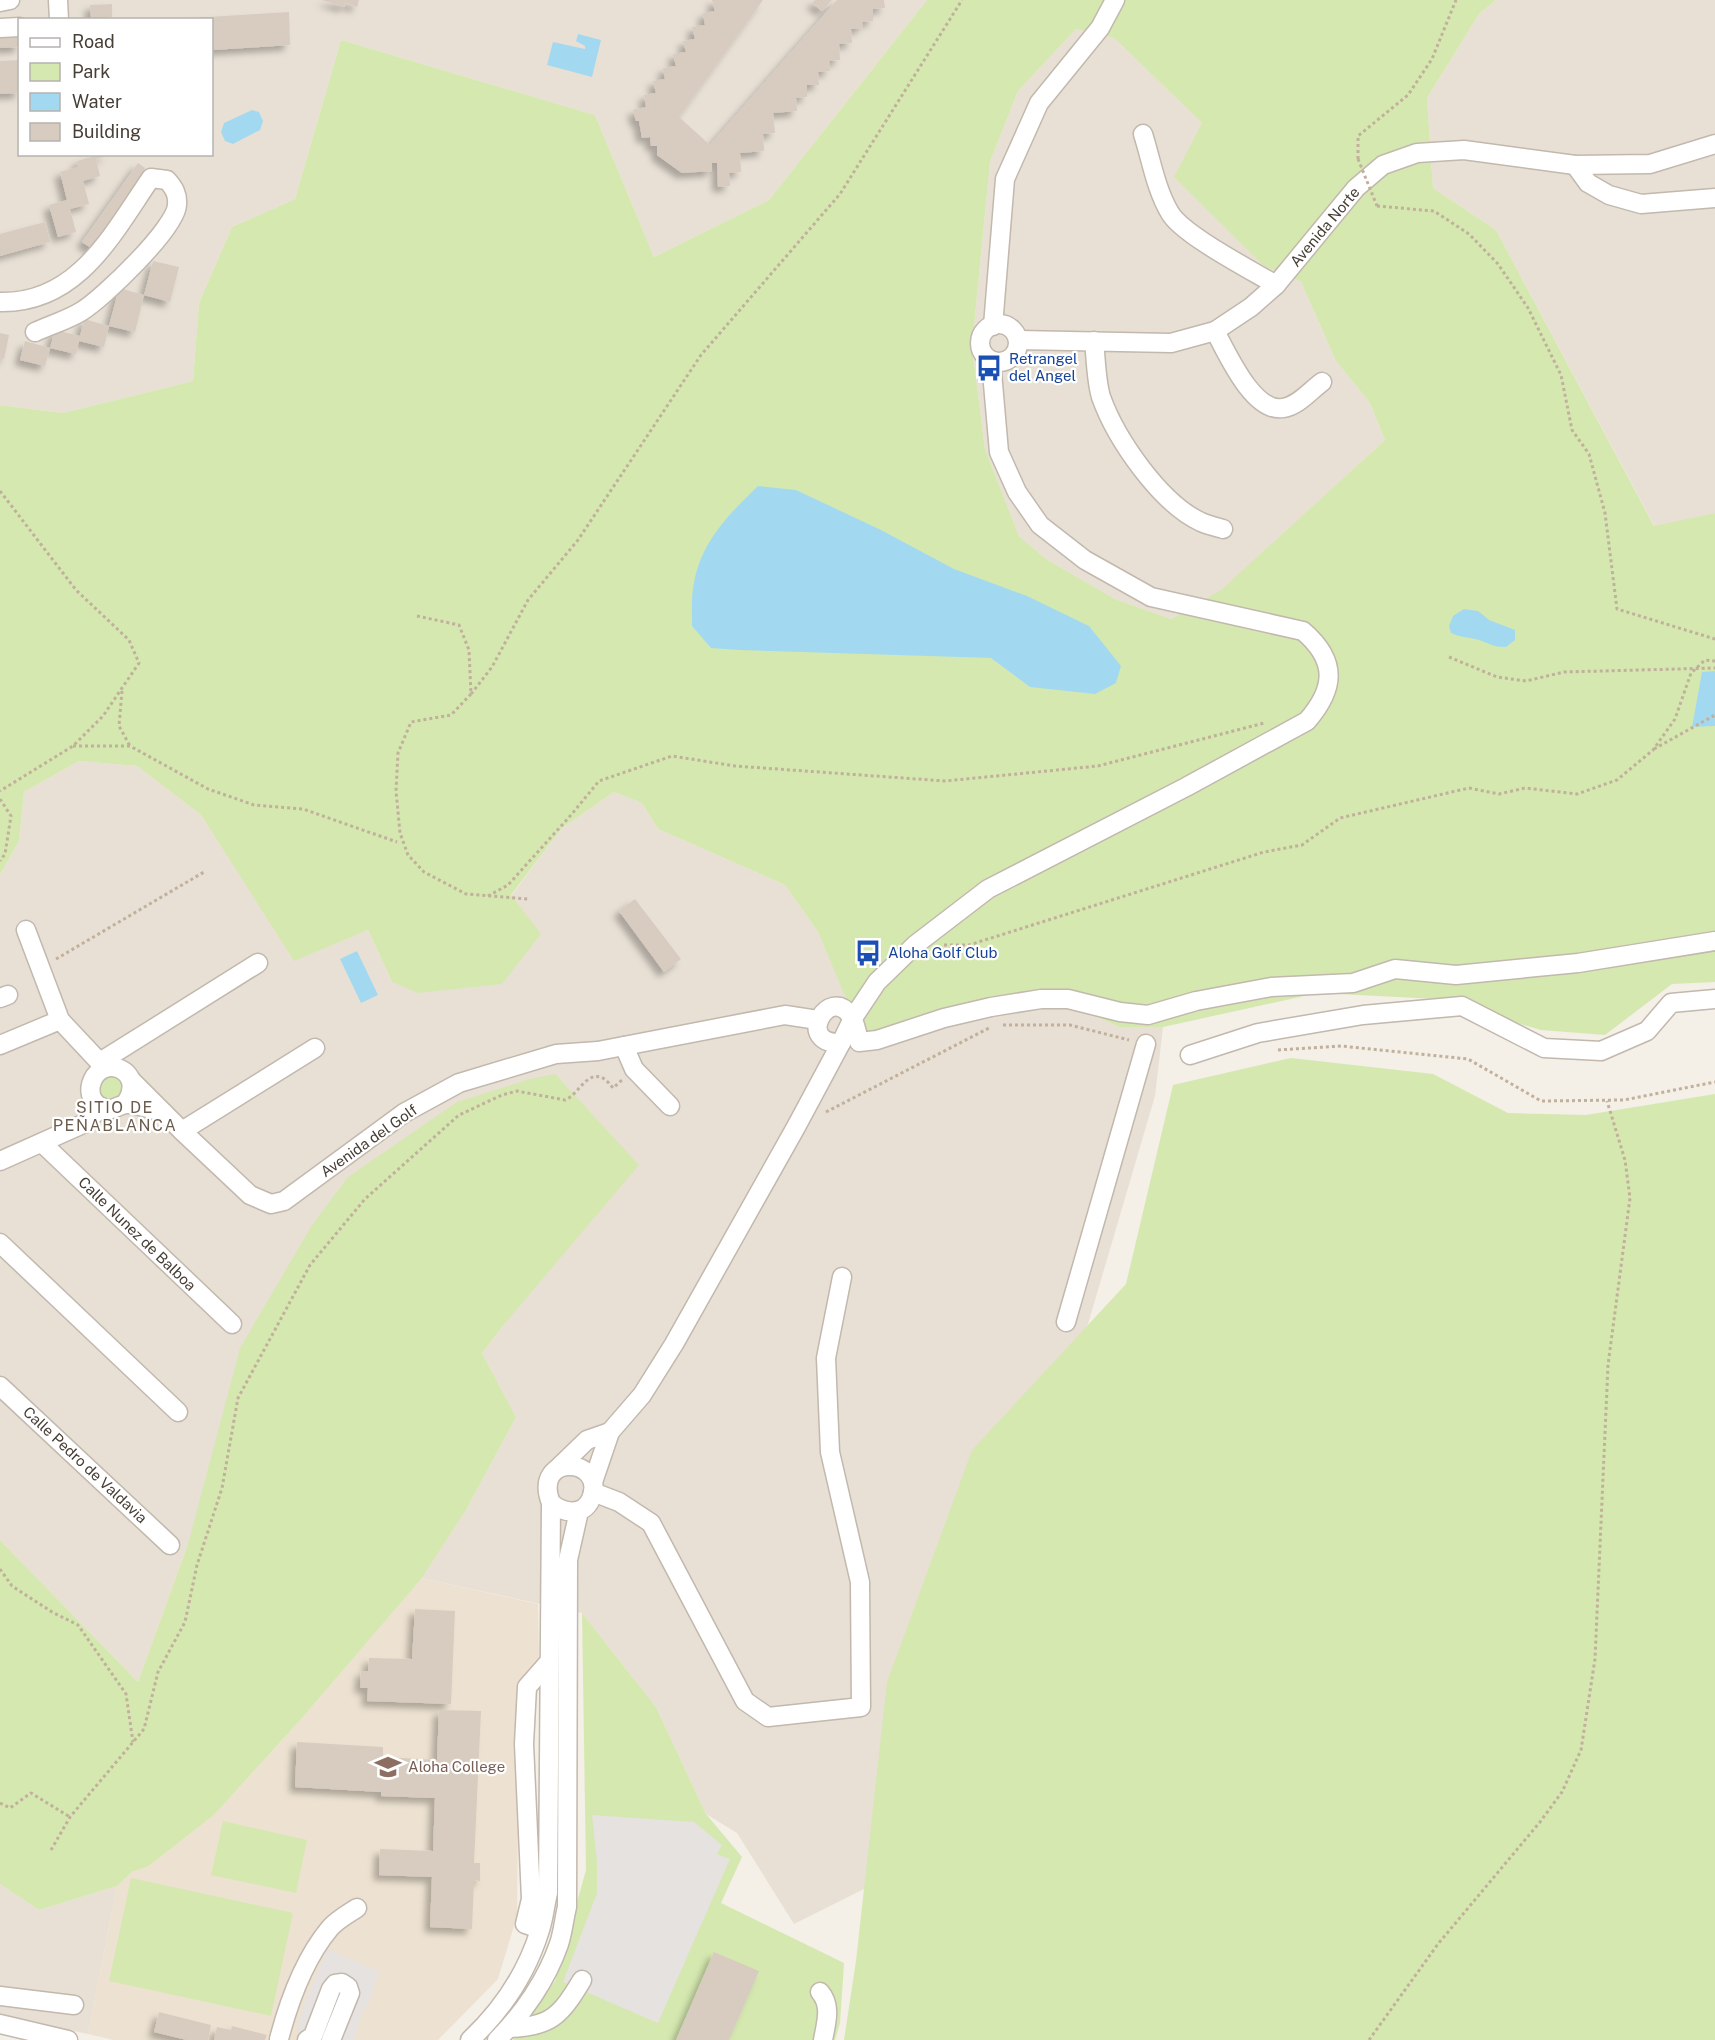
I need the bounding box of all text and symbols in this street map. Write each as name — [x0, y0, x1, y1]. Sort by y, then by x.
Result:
legend — [18, 18, 213, 156]
text: Road — [72, 31, 115, 52]
text: Park — [72, 61, 110, 82]
text: Water — [72, 91, 122, 112]
text: Building — [72, 121, 141, 142]
street label: Avenida Norte — [1286, 184, 1363, 270]
place label: Retrangel del Angel — [1009, 350, 1078, 384]
bus stop icon: Retrangel del Angel — [974, 353, 1004, 383]
bus stop icon: Aloha Golf Club — [853, 938, 883, 968]
place label: Aloha Golf Club — [888, 944, 998, 961]
district label: SITIO DE PEÑABLANCA — [53, 1098, 177, 1135]
street label: Avenida del Golf — [317, 1101, 420, 1180]
street label: Calle Nunez de Balboa — [75, 1173, 199, 1294]
street label: Calle Pedro de Valdavia — [20, 1403, 151, 1526]
school or university icon: Aloha College — [373, 1752, 403, 1782]
place label: Aloha College — [408, 1758, 505, 1775]

